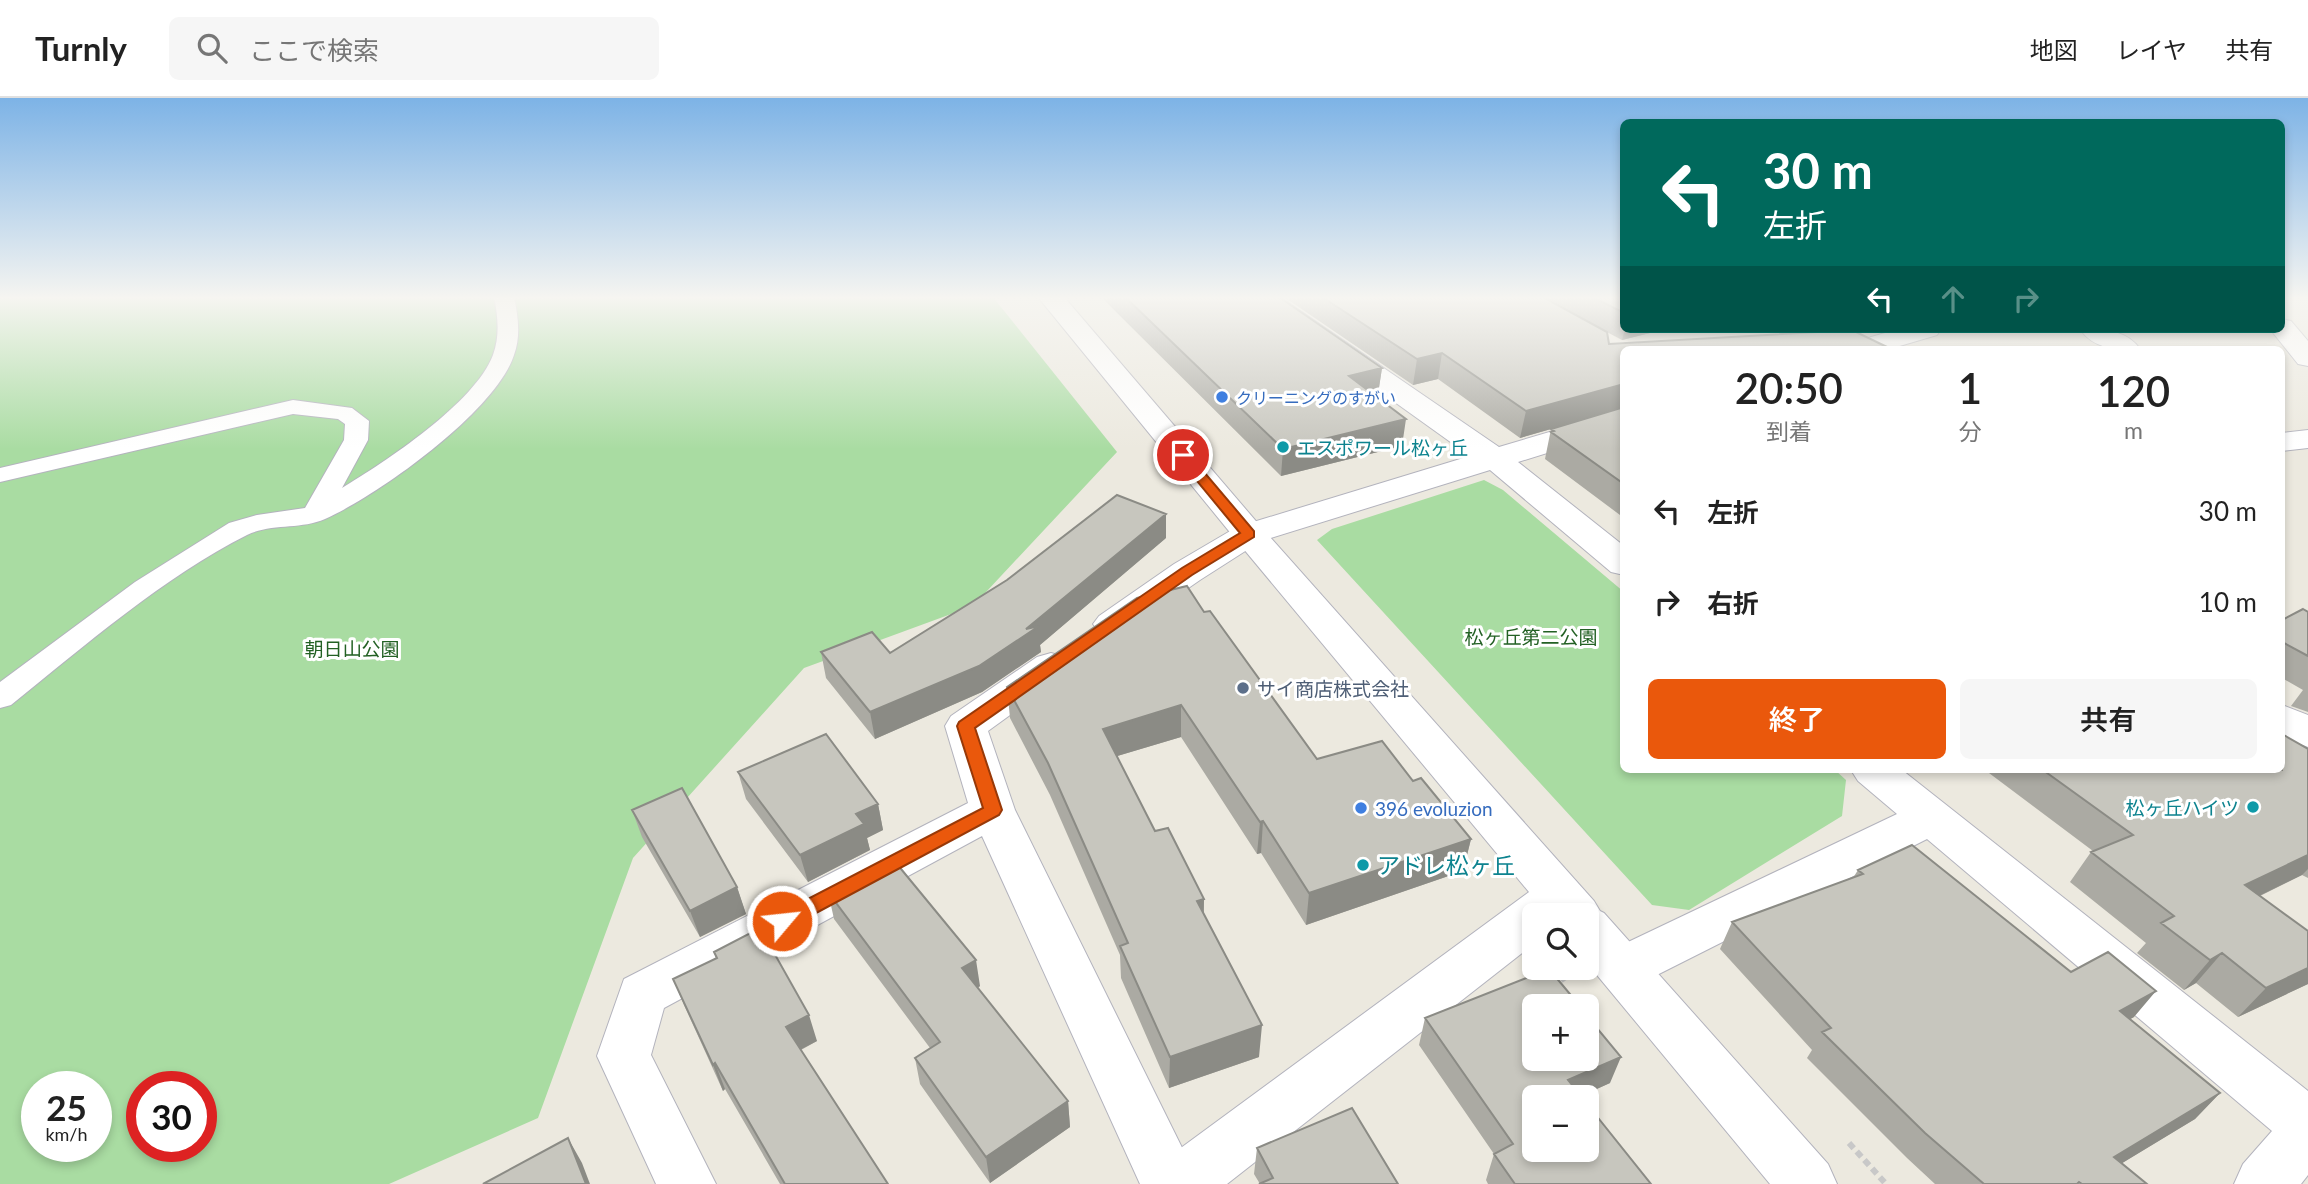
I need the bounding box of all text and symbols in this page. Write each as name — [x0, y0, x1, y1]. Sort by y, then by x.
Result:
search box — [169, 17, 659, 80]
text: Turnly — [35, 28, 127, 68]
icon: search — [193, 29, 231, 67]
text: ここで検索 — [249, 34, 379, 66]
text: 地図 — [2030, 35, 2078, 64]
text: レイヤ — [2116, 35, 2187, 64]
text: 共有 — [2225, 35, 2273, 64]
text: 30 m — [1763, 141, 1873, 199]
icon: left — [1648, 147, 1739, 238]
text: 左折 — [1763, 205, 1827, 244]
icon: left — [1861, 280, 1899, 318]
icon: ahead — [1934, 280, 1972, 318]
icon: right — [2007, 280, 2045, 318]
text: 20:50 — [1735, 363, 1843, 413]
text: 1 — [1958, 363, 1982, 413]
text: 120 — [2097, 366, 2170, 416]
place label: クリーニングのすがい — [1236, 388, 1396, 407]
marker: クリーニングのすがい — [1214, 389, 1230, 405]
text: m — [2124, 416, 2143, 444]
text: 到着 — [1766, 417, 1812, 445]
text: 分 — [1958, 417, 1981, 445]
pin — [1153, 425, 1213, 485]
icon: arrive — [1164, 436, 1202, 474]
place label: エスポワール松ヶ丘 — [1297, 436, 1468, 459]
marker: エスポワール松ヶ丘 — [1275, 439, 1291, 455]
icon: left — [1648, 492, 1686, 530]
text: 30 m — [2199, 495, 2257, 527]
text: 左折 — [1707, 496, 1759, 528]
icon: right — [1648, 583, 1686, 621]
text: 10 m — [2199, 586, 2257, 618]
text: 右折 — [1707, 587, 1759, 619]
park label: 松ヶ丘第二公園 — [1464, 625, 1598, 648]
park label: 朝日山公園 — [304, 637, 400, 660]
place label: サイ商店株式会社 — [1257, 677, 1409, 700]
button: 終了 — [1648, 679, 1946, 759]
button: 共有 — [1960, 679, 2257, 759]
marker: サイ商店株式会社 — [1235, 680, 1251, 696]
place label: 松ヶ丘ハイツ — [2125, 796, 2239, 819]
place label: 396 evoluzion — [1375, 797, 1493, 820]
marker: 松ヶ丘ハイツ — [2245, 799, 2261, 815]
marker: 396 evoluzion — [1353, 800, 1369, 816]
place label: アドレ松ヶ丘 — [1377, 851, 1515, 879]
marker: アドレ松ヶ丘 — [1355, 857, 1371, 873]
position arrow — [745, 884, 819, 958]
map controls — [1522, 903, 1599, 1162]
button: search — [1522, 903, 1599, 980]
button: + — [1522, 994, 1599, 1071]
speed limit sign: 30 — [126, 1071, 217, 1162]
button: − — [1522, 1085, 1599, 1162]
text: 25 — [46, 1086, 87, 1128]
text: km/h — [45, 1123, 88, 1145]

